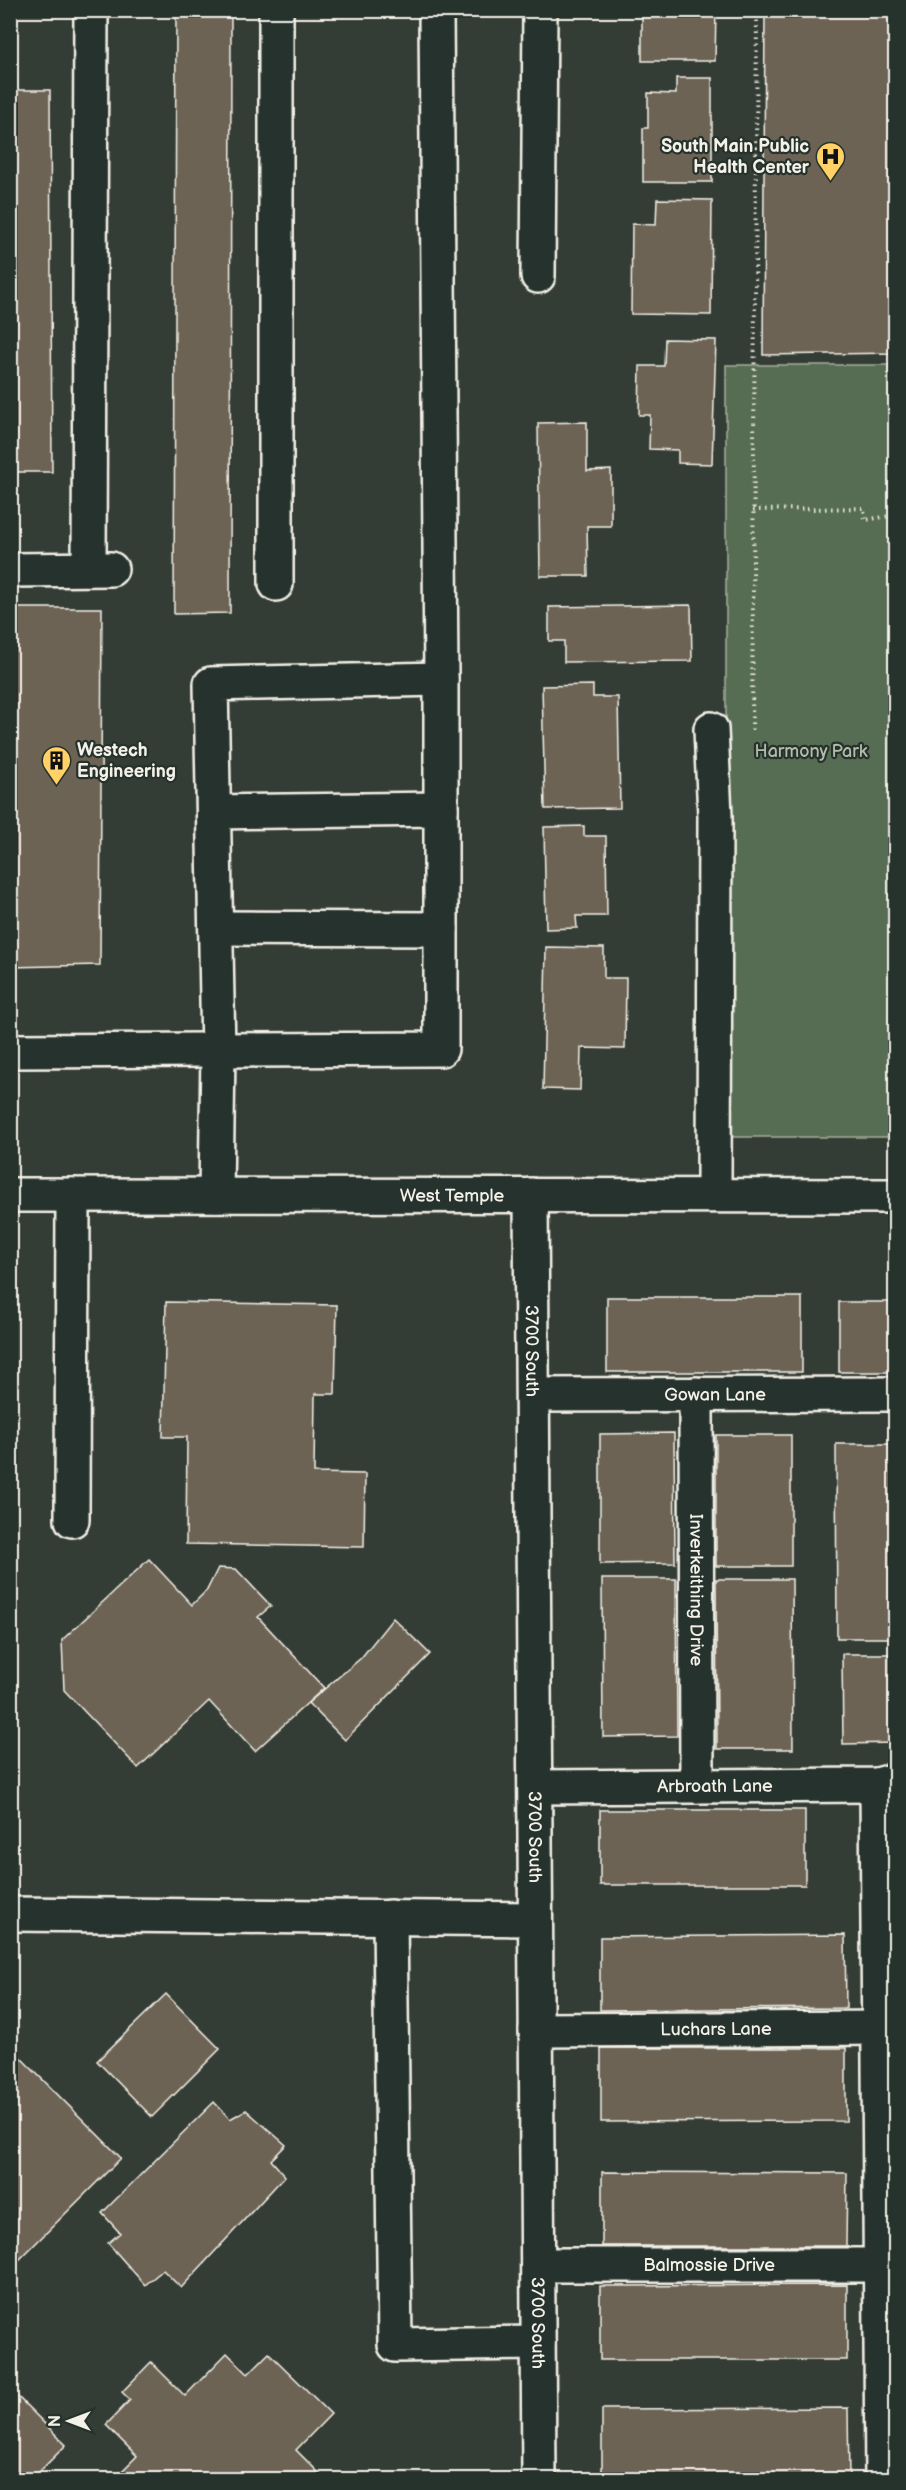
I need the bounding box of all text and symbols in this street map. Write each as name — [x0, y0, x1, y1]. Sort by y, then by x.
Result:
place label: South Main Public Health Center — [661, 136, 810, 178]
hospital icon: South Main Public Health Center — [814, 140, 846, 182]
place label: Westech Engineering — [77, 740, 176, 782]
park label: Harmony Park — [754, 741, 868, 762]
building icon: Westech Engineering — [40, 744, 72, 786]
street label: West Temple — [400, 1185, 505, 1206]
street label: 3700 South — [521, 1305, 543, 1397]
street label: Gowan Lane — [664, 1384, 766, 1405]
street label: Inverkeithing Drive — [686, 1514, 707, 1666]
street label: Arbroath Lane — [657, 1775, 773, 1797]
street label: 3700 South — [524, 1791, 546, 1883]
street label: Luchars Lane — [660, 2018, 772, 2040]
street label: Balmossie Drive — [643, 2255, 775, 2276]
street label: 3700 South — [527, 2277, 549, 2369]
north arrow — [39, 2391, 99, 2451]
text: N — [46, 2415, 65, 2427]

